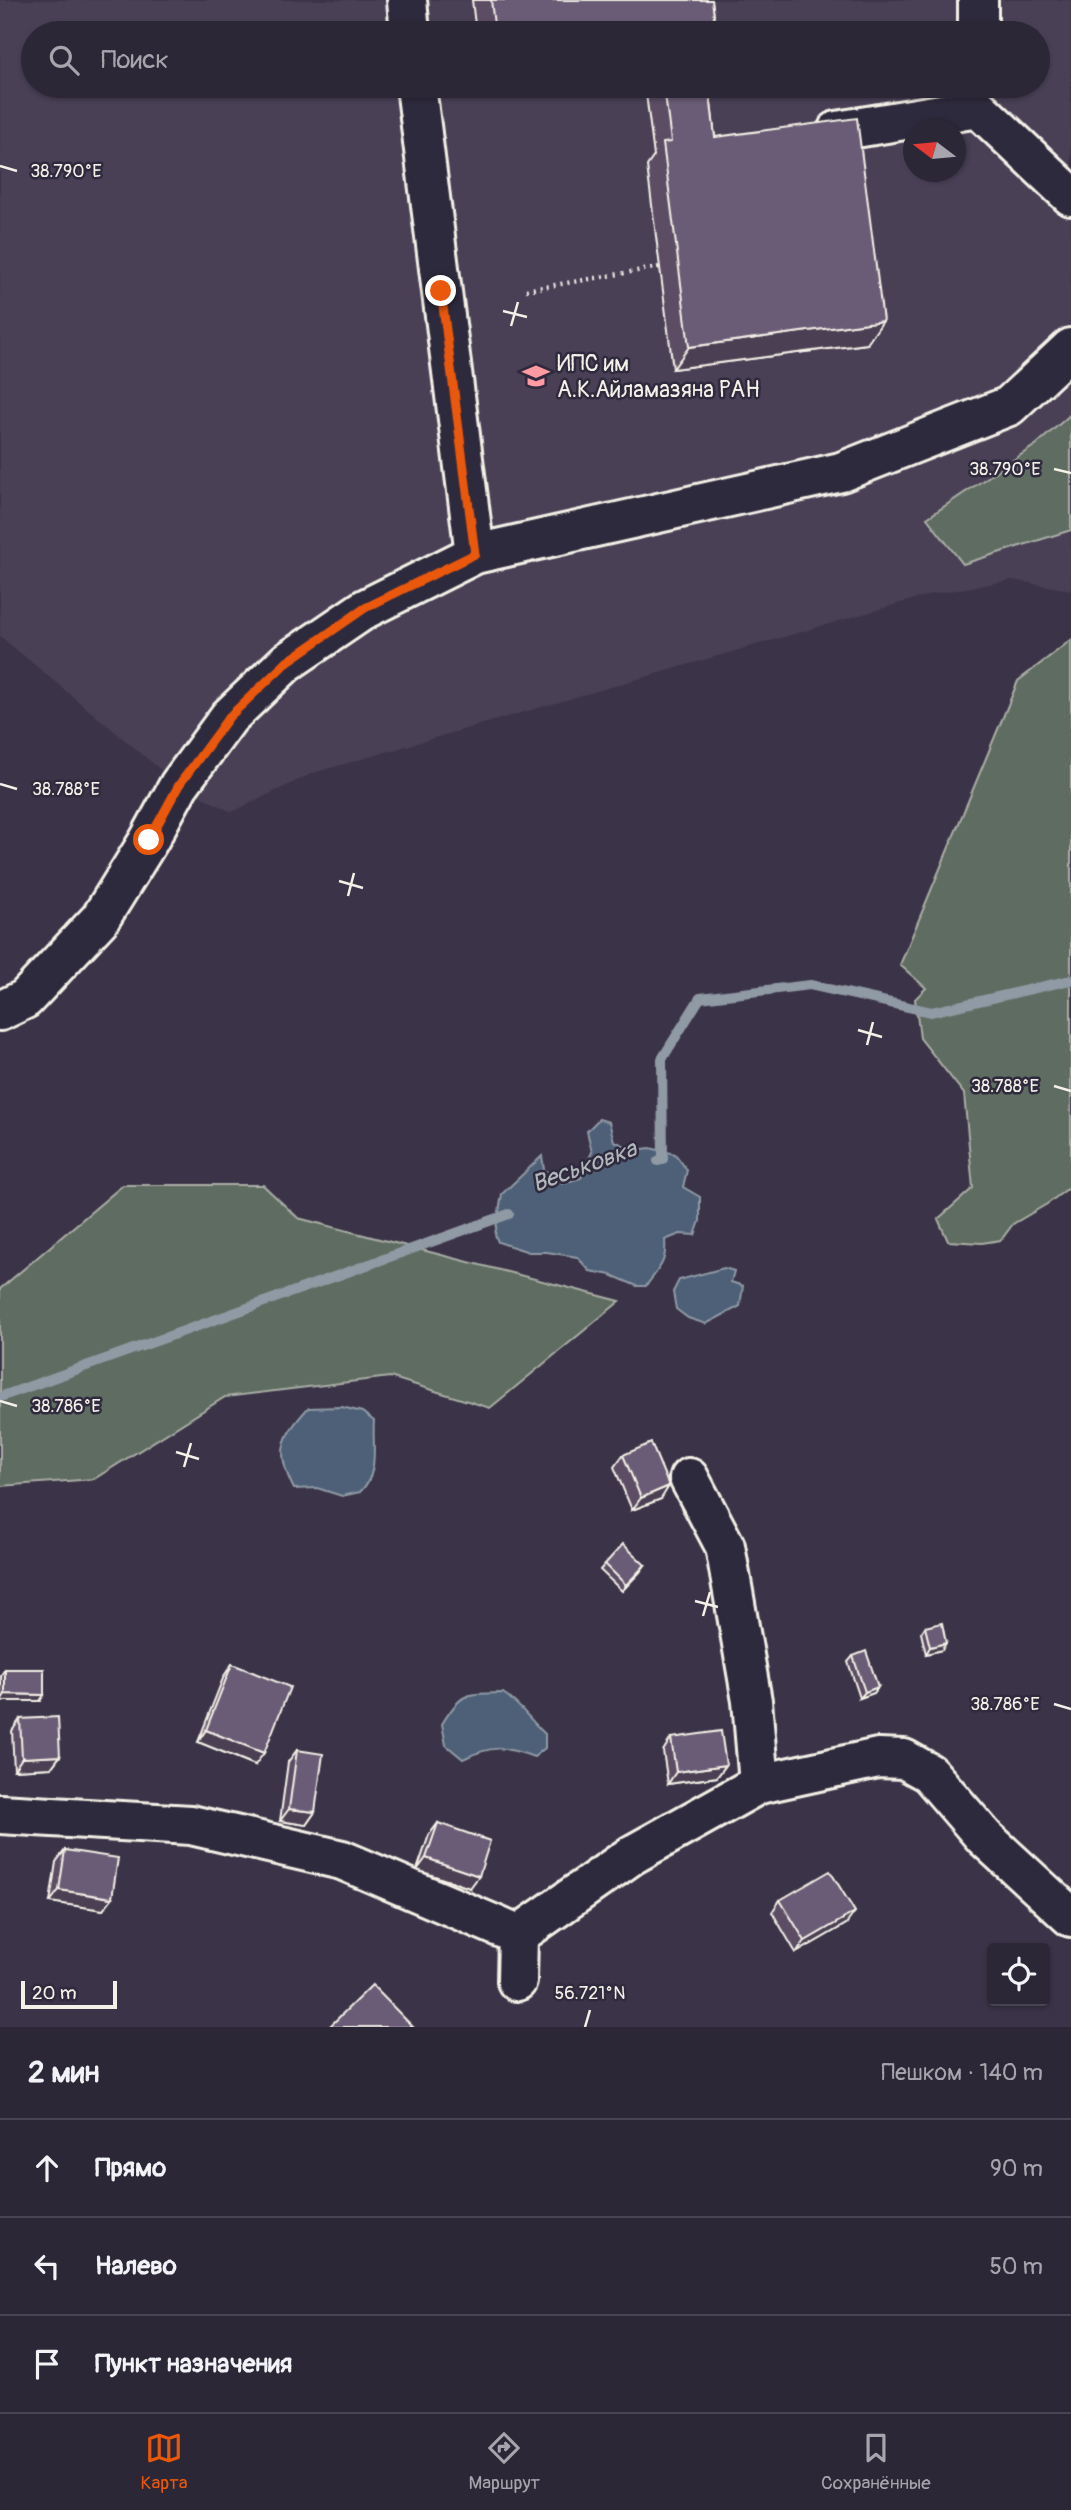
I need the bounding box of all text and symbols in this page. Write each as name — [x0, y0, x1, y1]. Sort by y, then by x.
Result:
search box — [21, 21, 1050, 98]
icon: search — [45, 41, 83, 79]
text: Поиск — [101, 44, 169, 76]
north arrow — [903, 119, 966, 182]
text: 38.790°E — [30, 160, 102, 183]
route end — [425, 275, 456, 306]
place label: ИПС им А.К.Айламазяна РАН — [557, 349, 760, 404]
school or university icon: ИПС им А.К.Айламазяна РАН — [521, 361, 551, 391]
text: 38.790°E — [969, 458, 1041, 481]
text: 38.788°E — [32, 778, 100, 801]
route start — [133, 824, 164, 855]
text: 38.788°E — [971, 1075, 1039, 1098]
water label: Веськовка — [528, 1134, 642, 1199]
text: 38.786°E — [31, 1395, 101, 1418]
text: 38.786°E — [970, 1693, 1040, 1716]
map controls — [987, 1943, 1050, 2006]
button: locate — [987, 1943, 1050, 2006]
scale bar — [21, 1978, 117, 2010]
text: 20 m — [32, 1981, 77, 2005]
text: 56.721°N — [555, 1982, 625, 2005]
text: 2 мин — [28, 2054, 99, 2091]
text: Пешком · 140 m — [881, 2058, 1043, 2087]
icon: ahead — [28, 2149, 66, 2187]
text: Прямо — [95, 2152, 166, 2184]
text: 90 m — [990, 2154, 1043, 2183]
icon: left — [28, 2247, 66, 2285]
text: Налево — [95, 2250, 177, 2282]
text: 50 m — [989, 2252, 1043, 2281]
icon: arrive — [28, 2345, 66, 2383]
text: Пункт назначения — [95, 2348, 292, 2380]
tab: Карта — [140, 2429, 188, 2495]
tab: Маршрут — [469, 2429, 540, 2495]
tab: Сохранённые — [821, 2429, 931, 2495]

